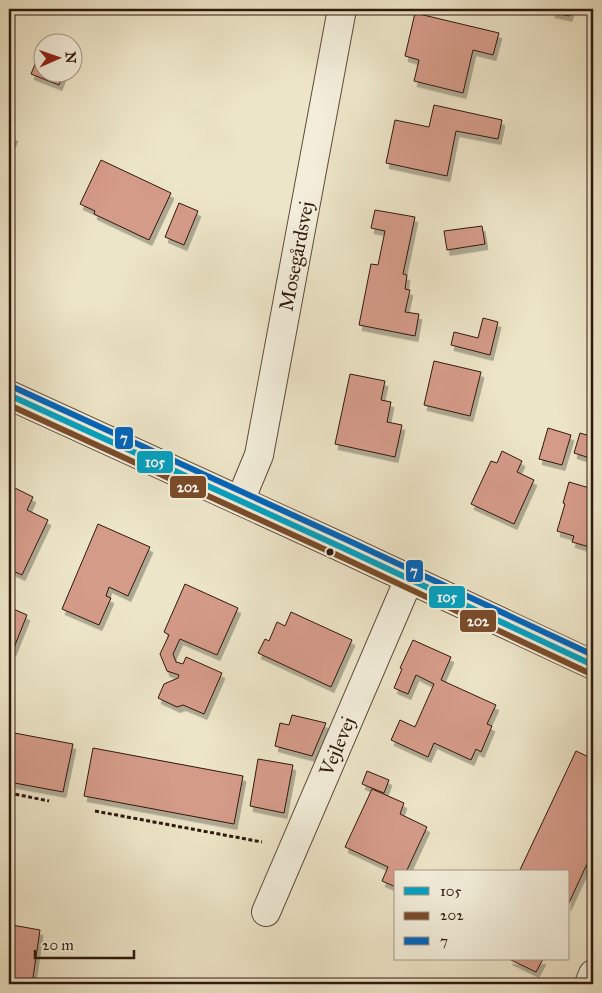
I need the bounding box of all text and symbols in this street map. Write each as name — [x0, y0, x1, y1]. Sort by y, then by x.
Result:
north arrow — [32, 32, 82, 82]
text: N — [62, 51, 79, 64]
street label: Mosegårdsvej — [274, 199, 319, 313]
line badge: 7 — [114, 426, 134, 450]
text: 7 — [120, 430, 128, 447]
line badge: 105 — [136, 450, 174, 474]
text: 105 — [145, 454, 166, 471]
line badge: 202 — [169, 475, 207, 499]
text: 202 — [177, 479, 200, 496]
unlabelled marker — [325, 547, 335, 557]
line badge: 7 — [405, 559, 424, 583]
text: 7 — [410, 563, 418, 580]
line badge: 105 — [428, 585, 466, 609]
text: 105 — [437, 589, 458, 606]
line badge: 202 — [459, 609, 497, 633]
text: 202 — [467, 613, 490, 630]
street label: Vejlevej — [313, 713, 360, 780]
legend — [394, 870, 570, 960]
text: 105 — [440, 882, 462, 900]
text: 202 — [440, 906, 464, 924]
scale bar — [35, 928, 134, 960]
text: 7 — [440, 932, 448, 950]
text: 20 m — [42, 936, 74, 954]

